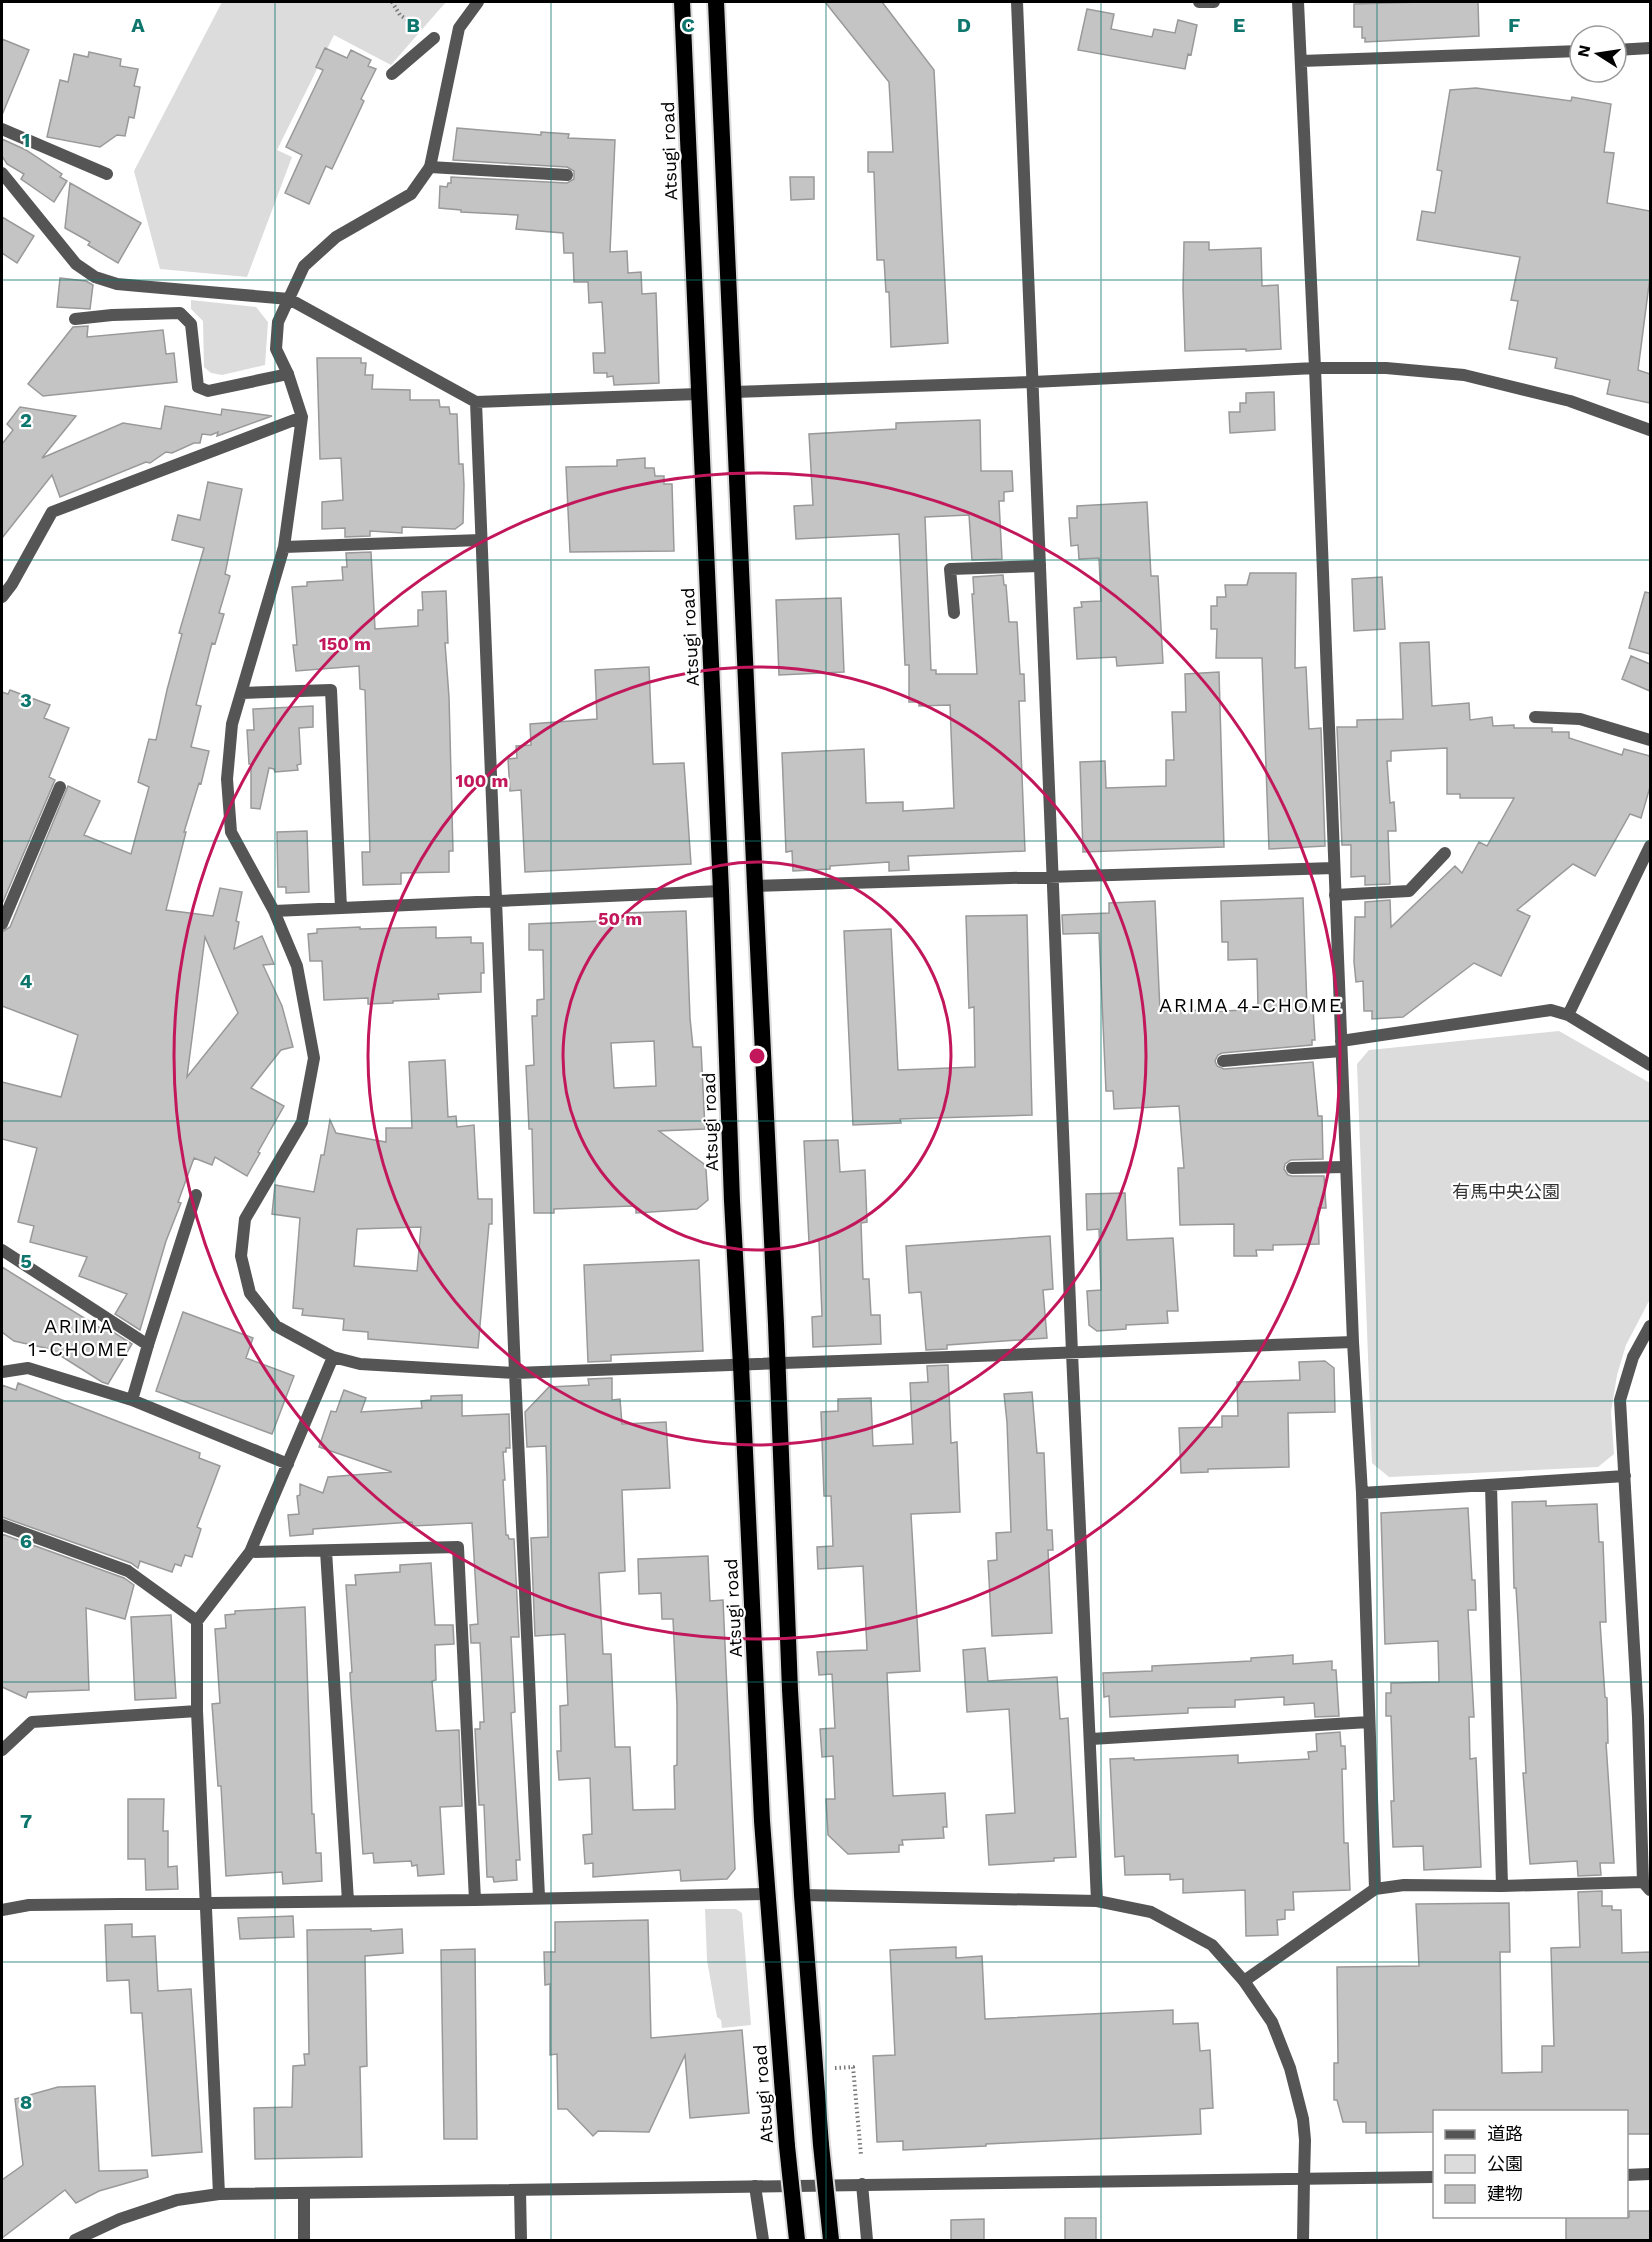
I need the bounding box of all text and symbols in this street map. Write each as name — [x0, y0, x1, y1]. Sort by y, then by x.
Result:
text: A — [131, 13, 145, 37]
text: B — [406, 13, 420, 37]
text: C — [681, 13, 695, 37]
text: D — [957, 13, 971, 37]
text: E — [1233, 13, 1245, 37]
text: F — [1508, 13, 1520, 37]
north arrow — [1568, 24, 1628, 84]
text: N — [1573, 43, 1594, 59]
street label: Atsugi road — [657, 101, 681, 201]
text: 1 — [22, 128, 30, 152]
text: 2 — [20, 408, 32, 432]
street label: Atsugi road — [677, 587, 703, 687]
text: 150 m — [319, 633, 371, 654]
text: 3 — [20, 688, 32, 712]
text: 100 m — [455, 770, 509, 791]
text: 50 m — [598, 908, 642, 929]
text: 4 — [20, 969, 33, 993]
district label: ARIMA 4-CHOME — [1159, 993, 1343, 1017]
centre of rings — [747, 1046, 767, 1066]
street label: Atsugi road — [698, 1072, 722, 1172]
park label: 有馬中央公園 — [1452, 1181, 1560, 1202]
text: 5 — [20, 1249, 32, 1273]
district label: ARIMA 1-CHOME — [28, 1314, 130, 1361]
text: 6 — [20, 1529, 32, 1553]
street label: Atsugi road — [720, 1558, 746, 1658]
text: 7 — [20, 1809, 32, 1833]
street label: Atsugi road — [749, 2044, 777, 2144]
text: 8 — [20, 2090, 32, 2114]
legend — [1433, 2110, 1628, 2218]
text: 道路 — [1487, 2123, 1523, 2144]
text: 公園 — [1487, 2153, 1523, 2174]
text: 建物 — [1487, 2183, 1523, 2204]

